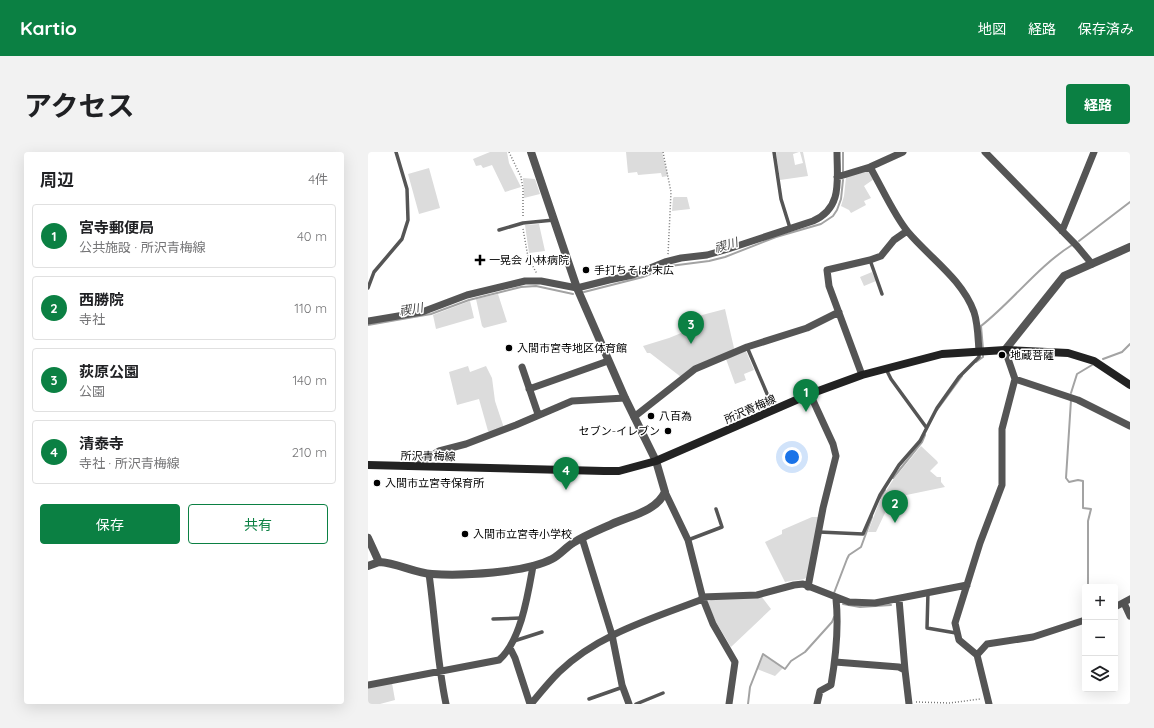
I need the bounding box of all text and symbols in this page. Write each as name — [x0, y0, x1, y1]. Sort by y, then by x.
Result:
text: Kartio — [20, 16, 77, 40]
text: 地図 — [978, 20, 1006, 38]
text: 経路 — [1028, 20, 1056, 38]
text: 保存済み — [1078, 20, 1134, 38]
button: 経路 — [1066, 84, 1130, 124]
text: アクセス — [24, 88, 135, 123]
text: 周辺 — [40, 169, 74, 190]
text: 4件 — [308, 171, 328, 187]
text: 宮寺郵便局 — [79, 218, 154, 237]
text: 1 — [51, 228, 57, 244]
text: 40 m — [297, 228, 327, 244]
water label: 禊川 — [712, 234, 742, 256]
text: 公共施設 · 所沢青梅線 — [79, 239, 206, 255]
place label: 一晃会 小林病院 — [489, 253, 569, 267]
marker: 一晃会 小林病院 — [474, 254, 486, 266]
place label: 手打ちそば 末広 — [594, 263, 674, 277]
marker: 手打ちそば 末広 — [581, 265, 591, 275]
text: 西勝院 — [79, 290, 124, 309]
water label: 禊川 — [398, 299, 426, 318]
text: 2 — [50, 300, 58, 316]
text: 110 m — [294, 300, 327, 316]
text: 寺社 — [79, 311, 105, 327]
pin: 3 — [678, 311, 704, 344]
place label: 入間市宮寺地区体育館 — [517, 341, 627, 355]
marker: 入間市宮寺地区体育館 — [504, 343, 514, 353]
place label: 地蔵菩薩 — [1010, 348, 1054, 362]
marker: 地蔵菩薩 — [997, 350, 1007, 360]
text: 荻原公園 — [79, 362, 139, 381]
text: 3 — [51, 372, 57, 388]
text: 140 m — [292, 372, 327, 388]
pin: 1 — [793, 379, 819, 412]
text: 公園 — [79, 383, 105, 399]
street label: 所沢青梅線 — [722, 391, 778, 427]
place label: 八百為 — [659, 409, 692, 423]
marker: 八百為 — [646, 411, 656, 421]
place label: セブン-イレブン — [579, 424, 660, 438]
marker: セブン-イレブン — [663, 426, 673, 436]
text: 清泰寺 — [79, 434, 124, 453]
text: 4 — [50, 444, 58, 460]
text: 210 m — [292, 444, 327, 460]
your location — [782, 447, 802, 467]
street label: 所沢青梅線 — [400, 449, 456, 463]
text: 寺社 · 所沢青梅線 — [79, 455, 180, 471]
pin: 4 — [553, 457, 579, 490]
place label: 入間市立宮寺保育所 — [385, 476, 485, 490]
marker: 入間市立宮寺保育所 — [372, 478, 382, 488]
pin: 2 — [882, 490, 908, 523]
button: 保存 — [40, 504, 180, 544]
button: 共有 — [188, 504, 328, 544]
place label: 入間市立宮寺小学校 — [473, 527, 572, 541]
marker: 入間市立宮寺小学校 — [460, 529, 470, 539]
map controls — [1082, 584, 1118, 692]
button: + — [1082, 584, 1118, 620]
button: − — [1082, 620, 1118, 656]
button: layers — [1082, 656, 1118, 692]

